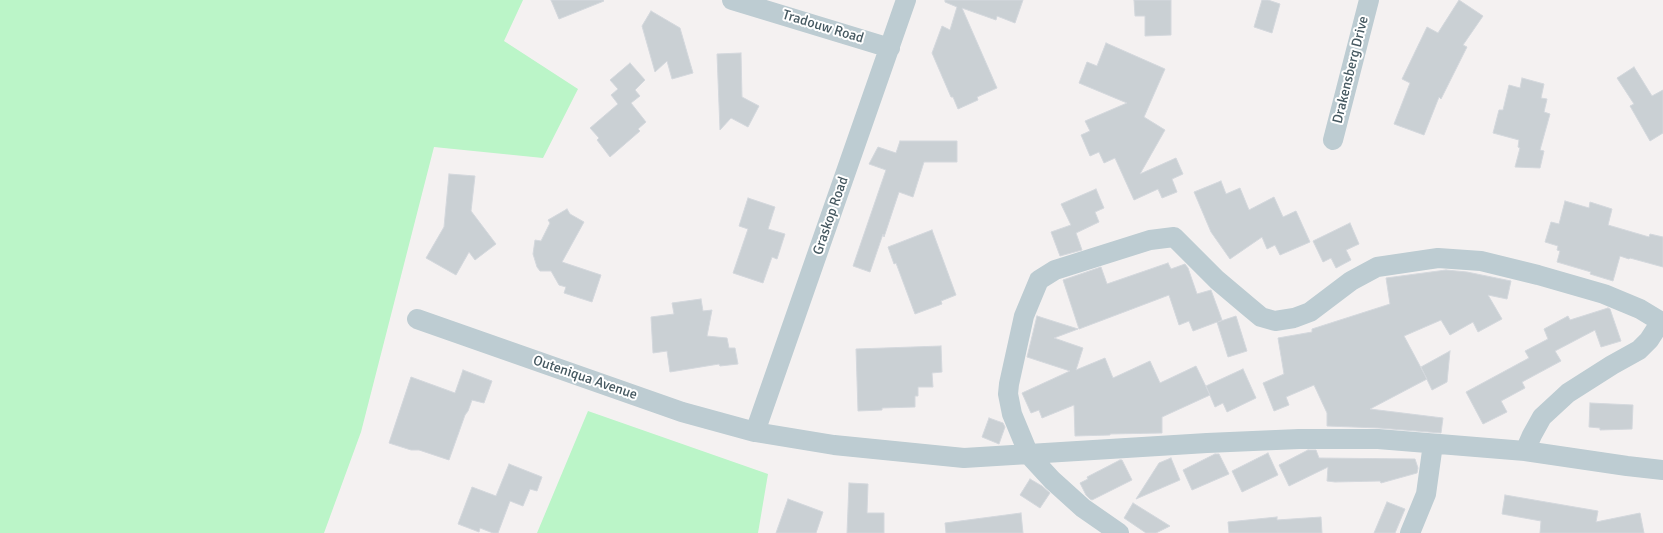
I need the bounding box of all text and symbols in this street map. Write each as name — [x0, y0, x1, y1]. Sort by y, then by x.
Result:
street label: Tradouw Road — [780, 7, 866, 47]
street label: Drakensberg Drive — [1330, 15, 1372, 125]
street label: Graskop Road — [810, 175, 852, 257]
street label: Outeniqua Avenue — [531, 352, 639, 404]

